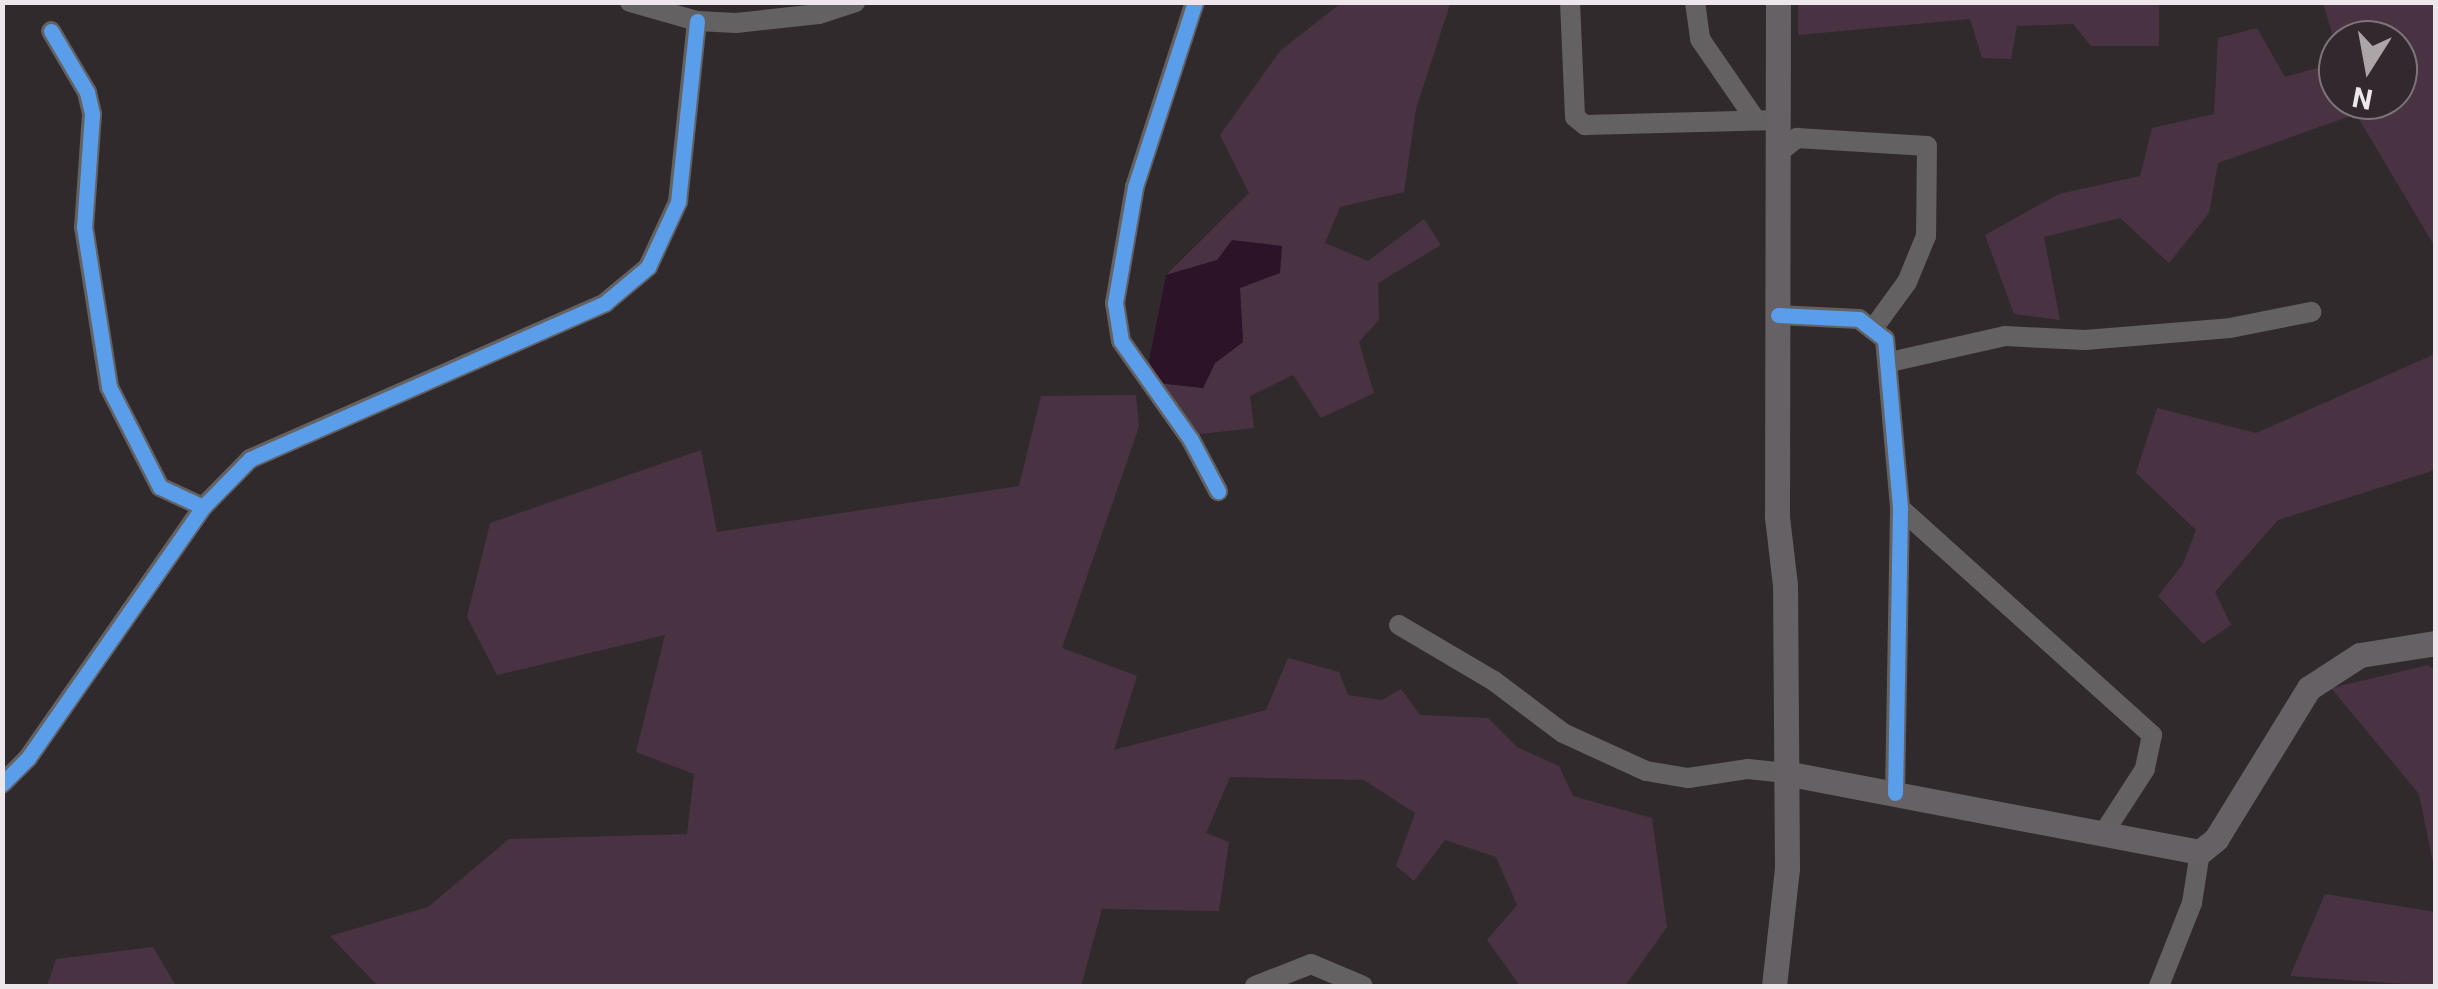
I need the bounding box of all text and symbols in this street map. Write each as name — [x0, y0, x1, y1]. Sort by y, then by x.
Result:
north arrow — [2318, 20, 2418, 120]
text: N — [2350, 80, 2375, 116]

